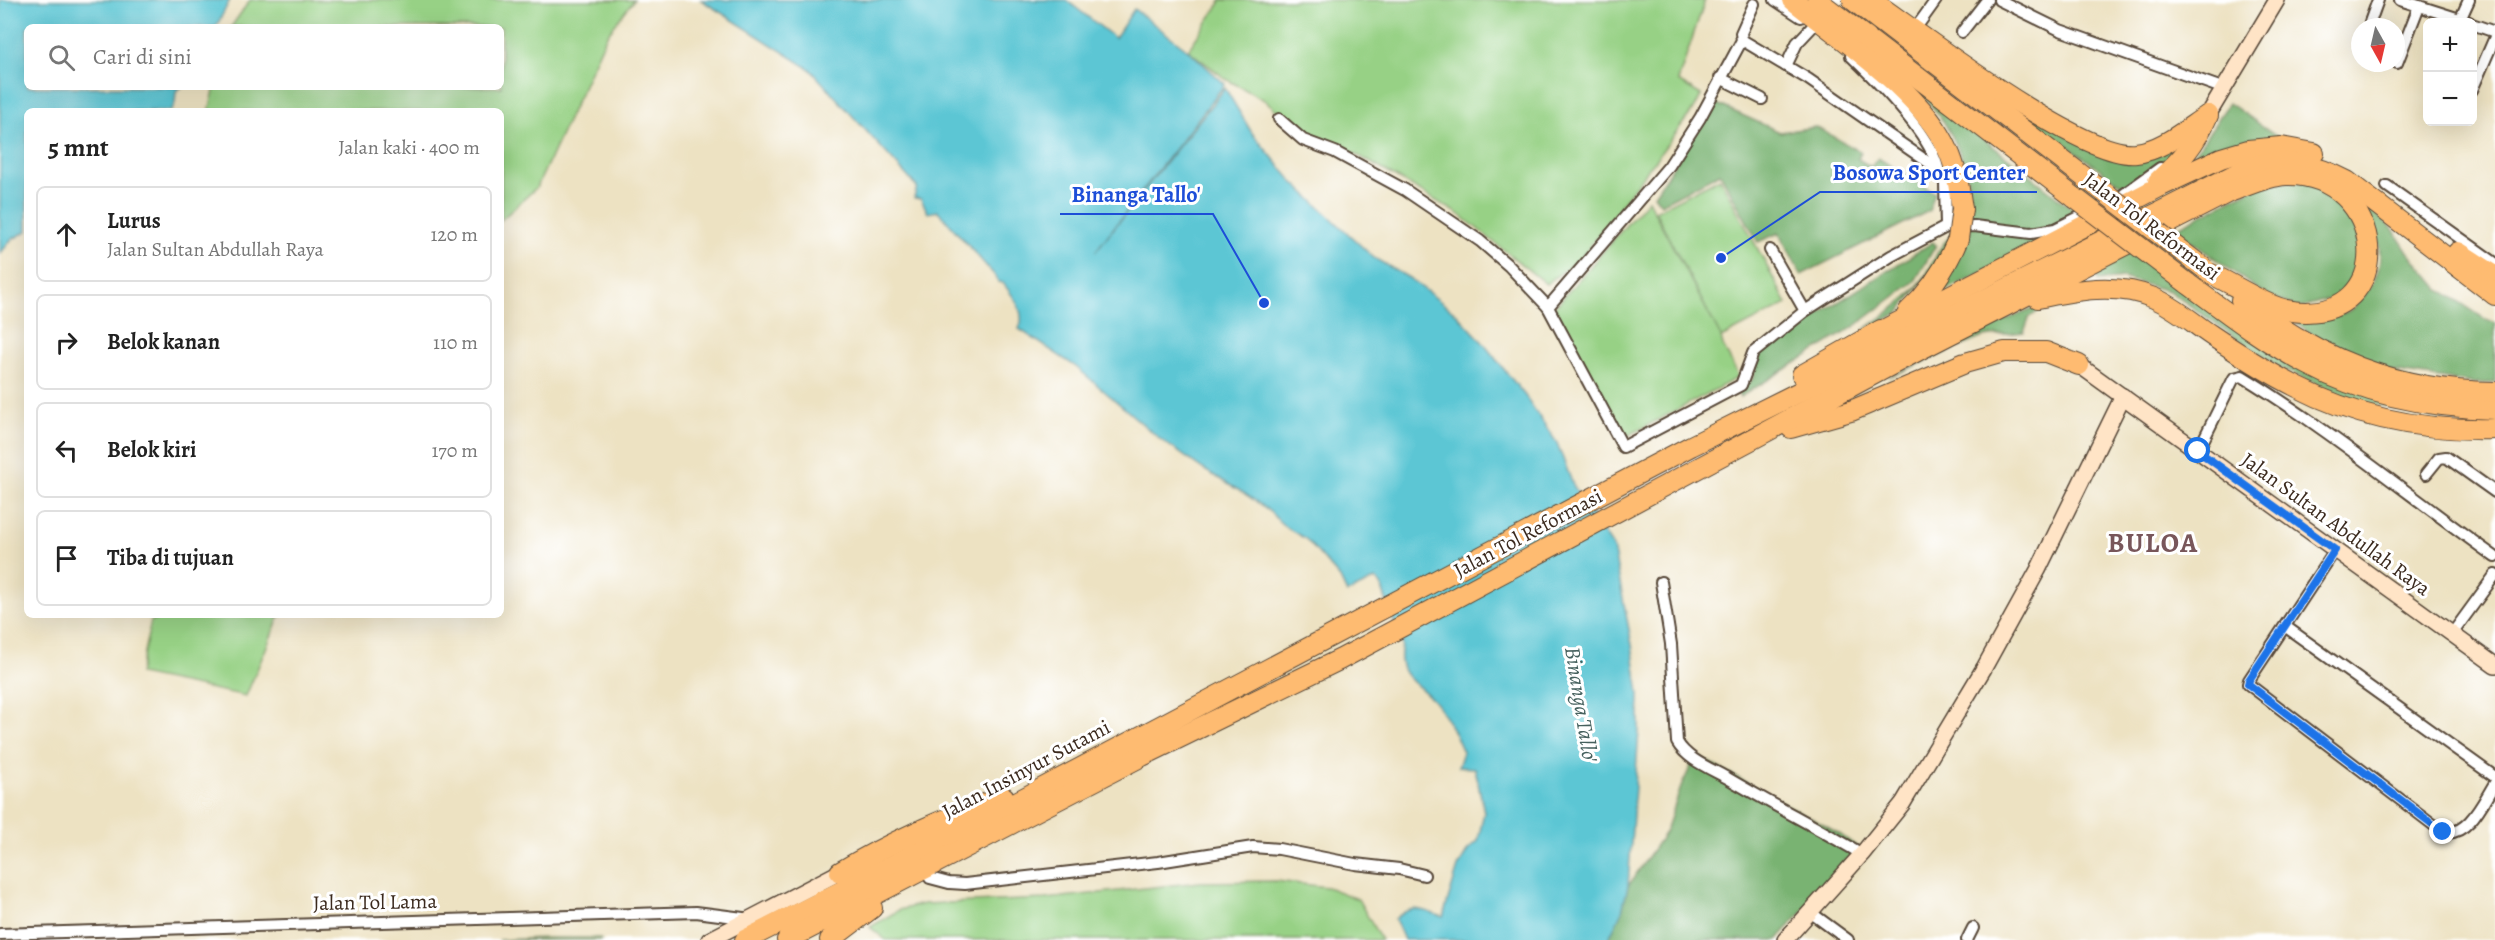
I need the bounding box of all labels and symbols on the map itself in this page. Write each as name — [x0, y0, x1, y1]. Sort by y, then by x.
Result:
north arrow — [2351, 18, 2405, 72]
callout: Bosowa Sport Center — [1820, 152, 2037, 192]
text: Bosowa Sport Center — [1833, 158, 2025, 188]
street label: Jalan Tol Reformasi — [2078, 165, 2226, 287]
callout: Binanga Tallo' — [1060, 174, 1213, 214]
text: Binanga Tallo' — [1071, 180, 1201, 210]
route start — [2184, 437, 2210, 463]
street label: Jalan Sultan Abdullah Raya — [2236, 446, 2437, 602]
street label: Jalan Tol Reformasi — [1449, 482, 1607, 584]
district label: BULOA — [2107, 525, 2199, 561]
water label: Binanga Tallo' — [1557, 644, 1605, 765]
street label: Jalan Insinyur Sutami — [937, 713, 1115, 825]
route end — [2429, 818, 2455, 844]
street label: Jalan Tol Lama — [313, 887, 438, 917]

